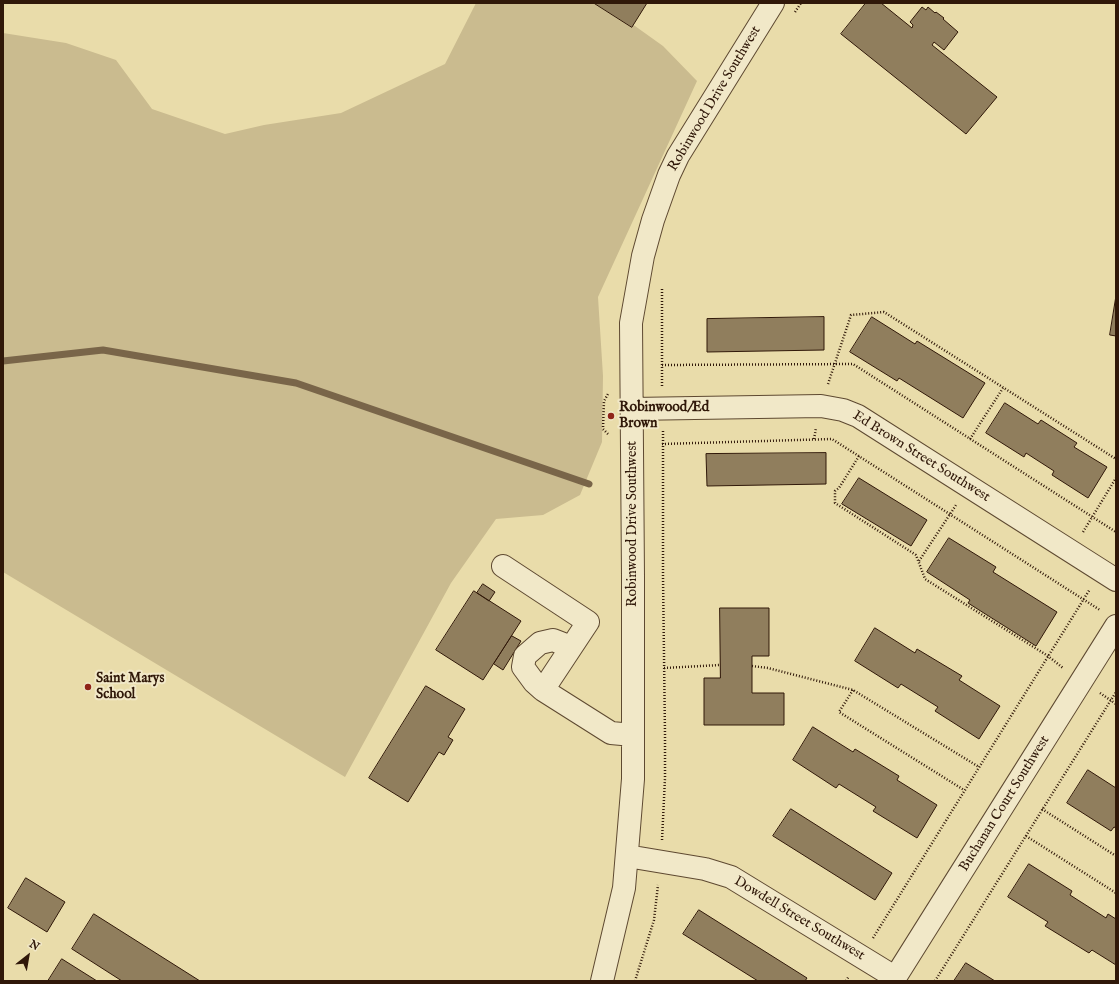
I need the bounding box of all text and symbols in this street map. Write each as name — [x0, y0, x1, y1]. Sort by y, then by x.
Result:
street label: Robinwood Drive Southwest — [665, 23, 765, 175]
place label: Robinwood/Ed Brown — [619, 400, 709, 432]
street label: Ed Brown Street Southwest — [849, 408, 993, 506]
marker: Robinwood/Ed Brown — [606, 411, 616, 421]
street label: Robinwood Drive Southwest — [625, 441, 641, 607]
place label: Saint Marys School — [96, 671, 164, 704]
marker: Saint Marys School — [83, 682, 93, 692]
street label: Buchanan Court Southwest — [956, 733, 1054, 875]
street label: Dowdell Street Southwest — [731, 873, 867, 965]
north arrow — [8, 936, 48, 976]
text: N — [26, 937, 42, 954]

